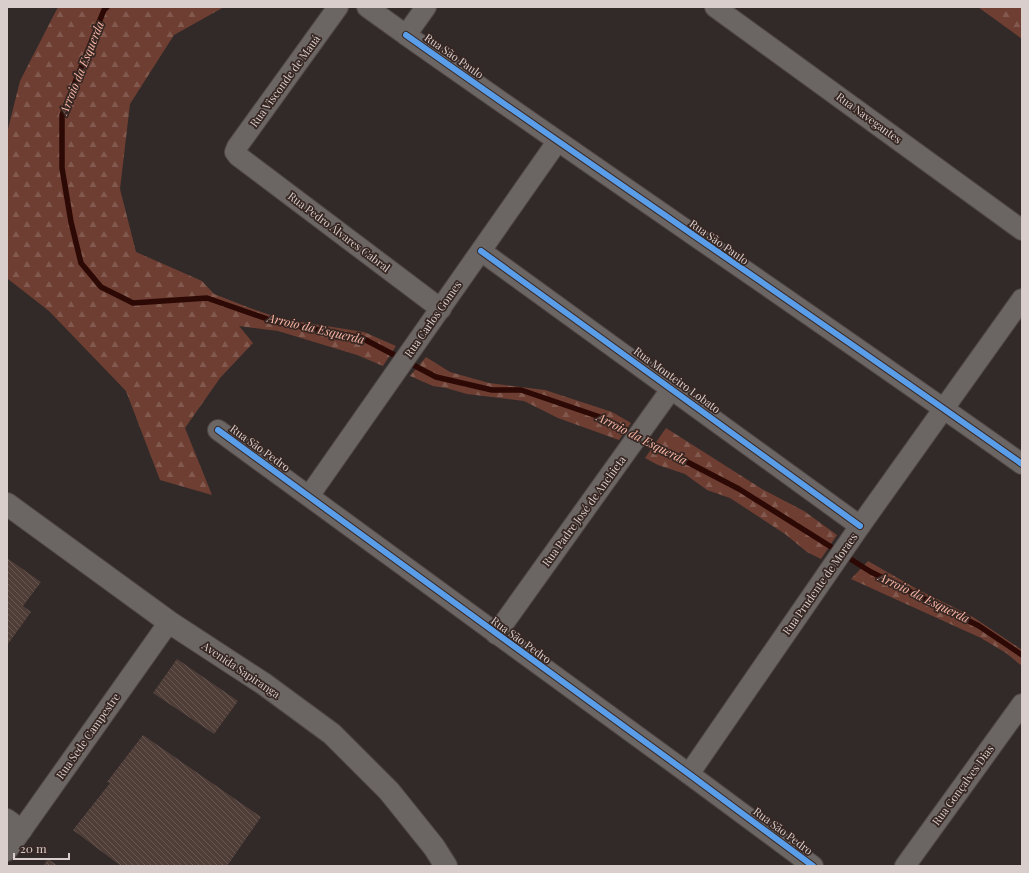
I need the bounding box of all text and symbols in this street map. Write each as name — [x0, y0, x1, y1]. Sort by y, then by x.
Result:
water label: Arroio da Esquerda — [54, 19, 107, 119]
street label: Rua São Paulo — [422, 30, 487, 82]
street label: Rua Visconde de Mauá — [246, 31, 323, 130]
street label: Rua Navegantes — [834, 89, 905, 146]
street label: Rua Pedro Álvares Cabral — [285, 188, 394, 275]
street label: Rua São Paulo — [687, 216, 752, 268]
street label: Rua Carlos Gomes — [401, 277, 465, 360]
water label: Arroio da Esquerda — [264, 309, 366, 347]
street label: Rua Monteiro Lobato — [631, 343, 724, 416]
water label: Arroio da Esquerda — [593, 408, 690, 468]
street label: Rua São Pedro — [227, 421, 293, 474]
street label: Rua Padre José de Anchieta — [538, 452, 629, 569]
street label: Rua Prudente de Moraes — [779, 530, 860, 638]
water label: Arroio da Esquerda — [875, 567, 973, 626]
street label: Rua São Pedro — [488, 613, 554, 666]
street label: Avenida Sapiranga — [198, 637, 284, 702]
street label: Rua Sede Campestre — [52, 689, 123, 782]
street label: Rua Gonçalves Dias — [928, 741, 997, 828]
street label: Rua São Pedro — [751, 803, 816, 858]
scale bar — [14, 835, 69, 861]
text: 20 m — [20, 840, 47, 856]

